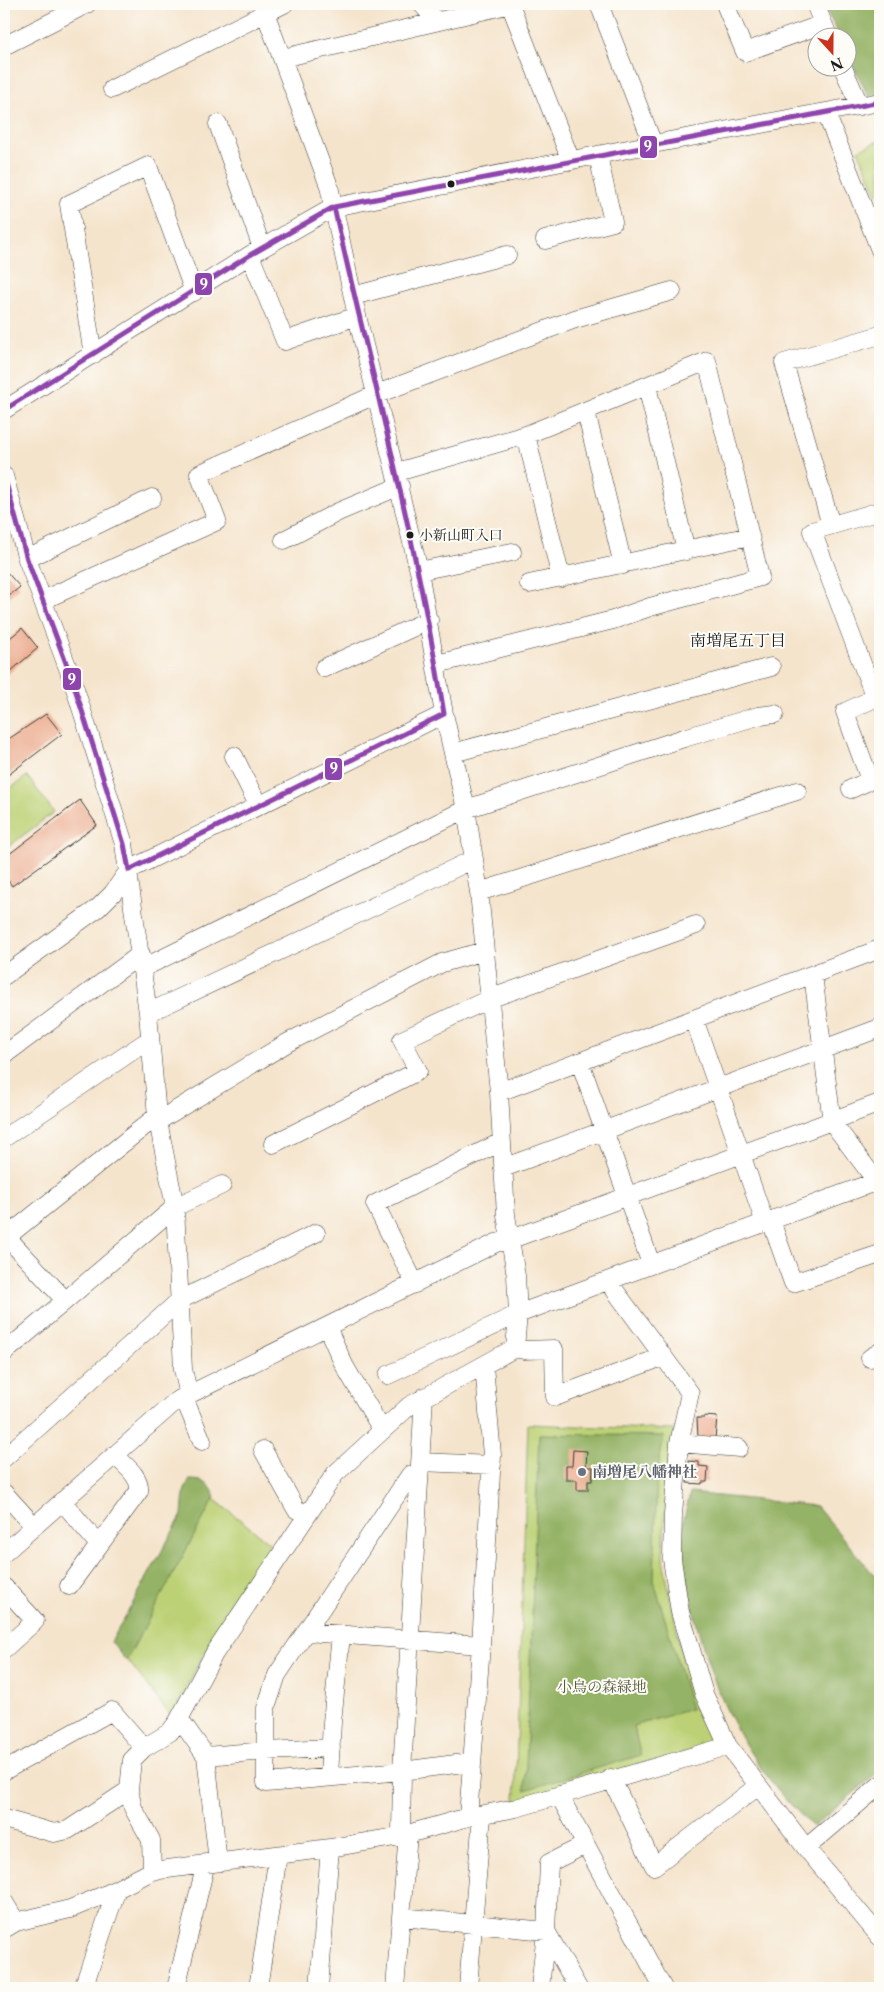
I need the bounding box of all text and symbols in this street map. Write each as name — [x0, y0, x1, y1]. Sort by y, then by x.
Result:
north arrow — [806, 28, 856, 78]
text: N — [828, 54, 846, 75]
line badge: 9 — [639, 135, 658, 159]
text: 9 — [644, 137, 652, 155]
unlabelled marker — [446, 179, 456, 189]
line badge: 9 — [194, 272, 213, 296]
text: 9 — [200, 275, 208, 293]
place label: 小新山町入口 — [419, 526, 503, 544]
marker: 小新山町入口 — [405, 530, 415, 540]
district label: 南増尾五丁目 — [690, 630, 786, 650]
line badge: 9 — [62, 667, 82, 691]
text: 9 — [68, 670, 76, 688]
line badge: 9 — [324, 757, 343, 781]
text: 9 — [330, 759, 338, 777]
place label: 南増尾八幡神社 — [592, 1462, 697, 1481]
marker: 南増尾八幡神社 — [576, 1466, 588, 1478]
park label: 小鳥の森緑地 — [557, 1677, 647, 1696]

